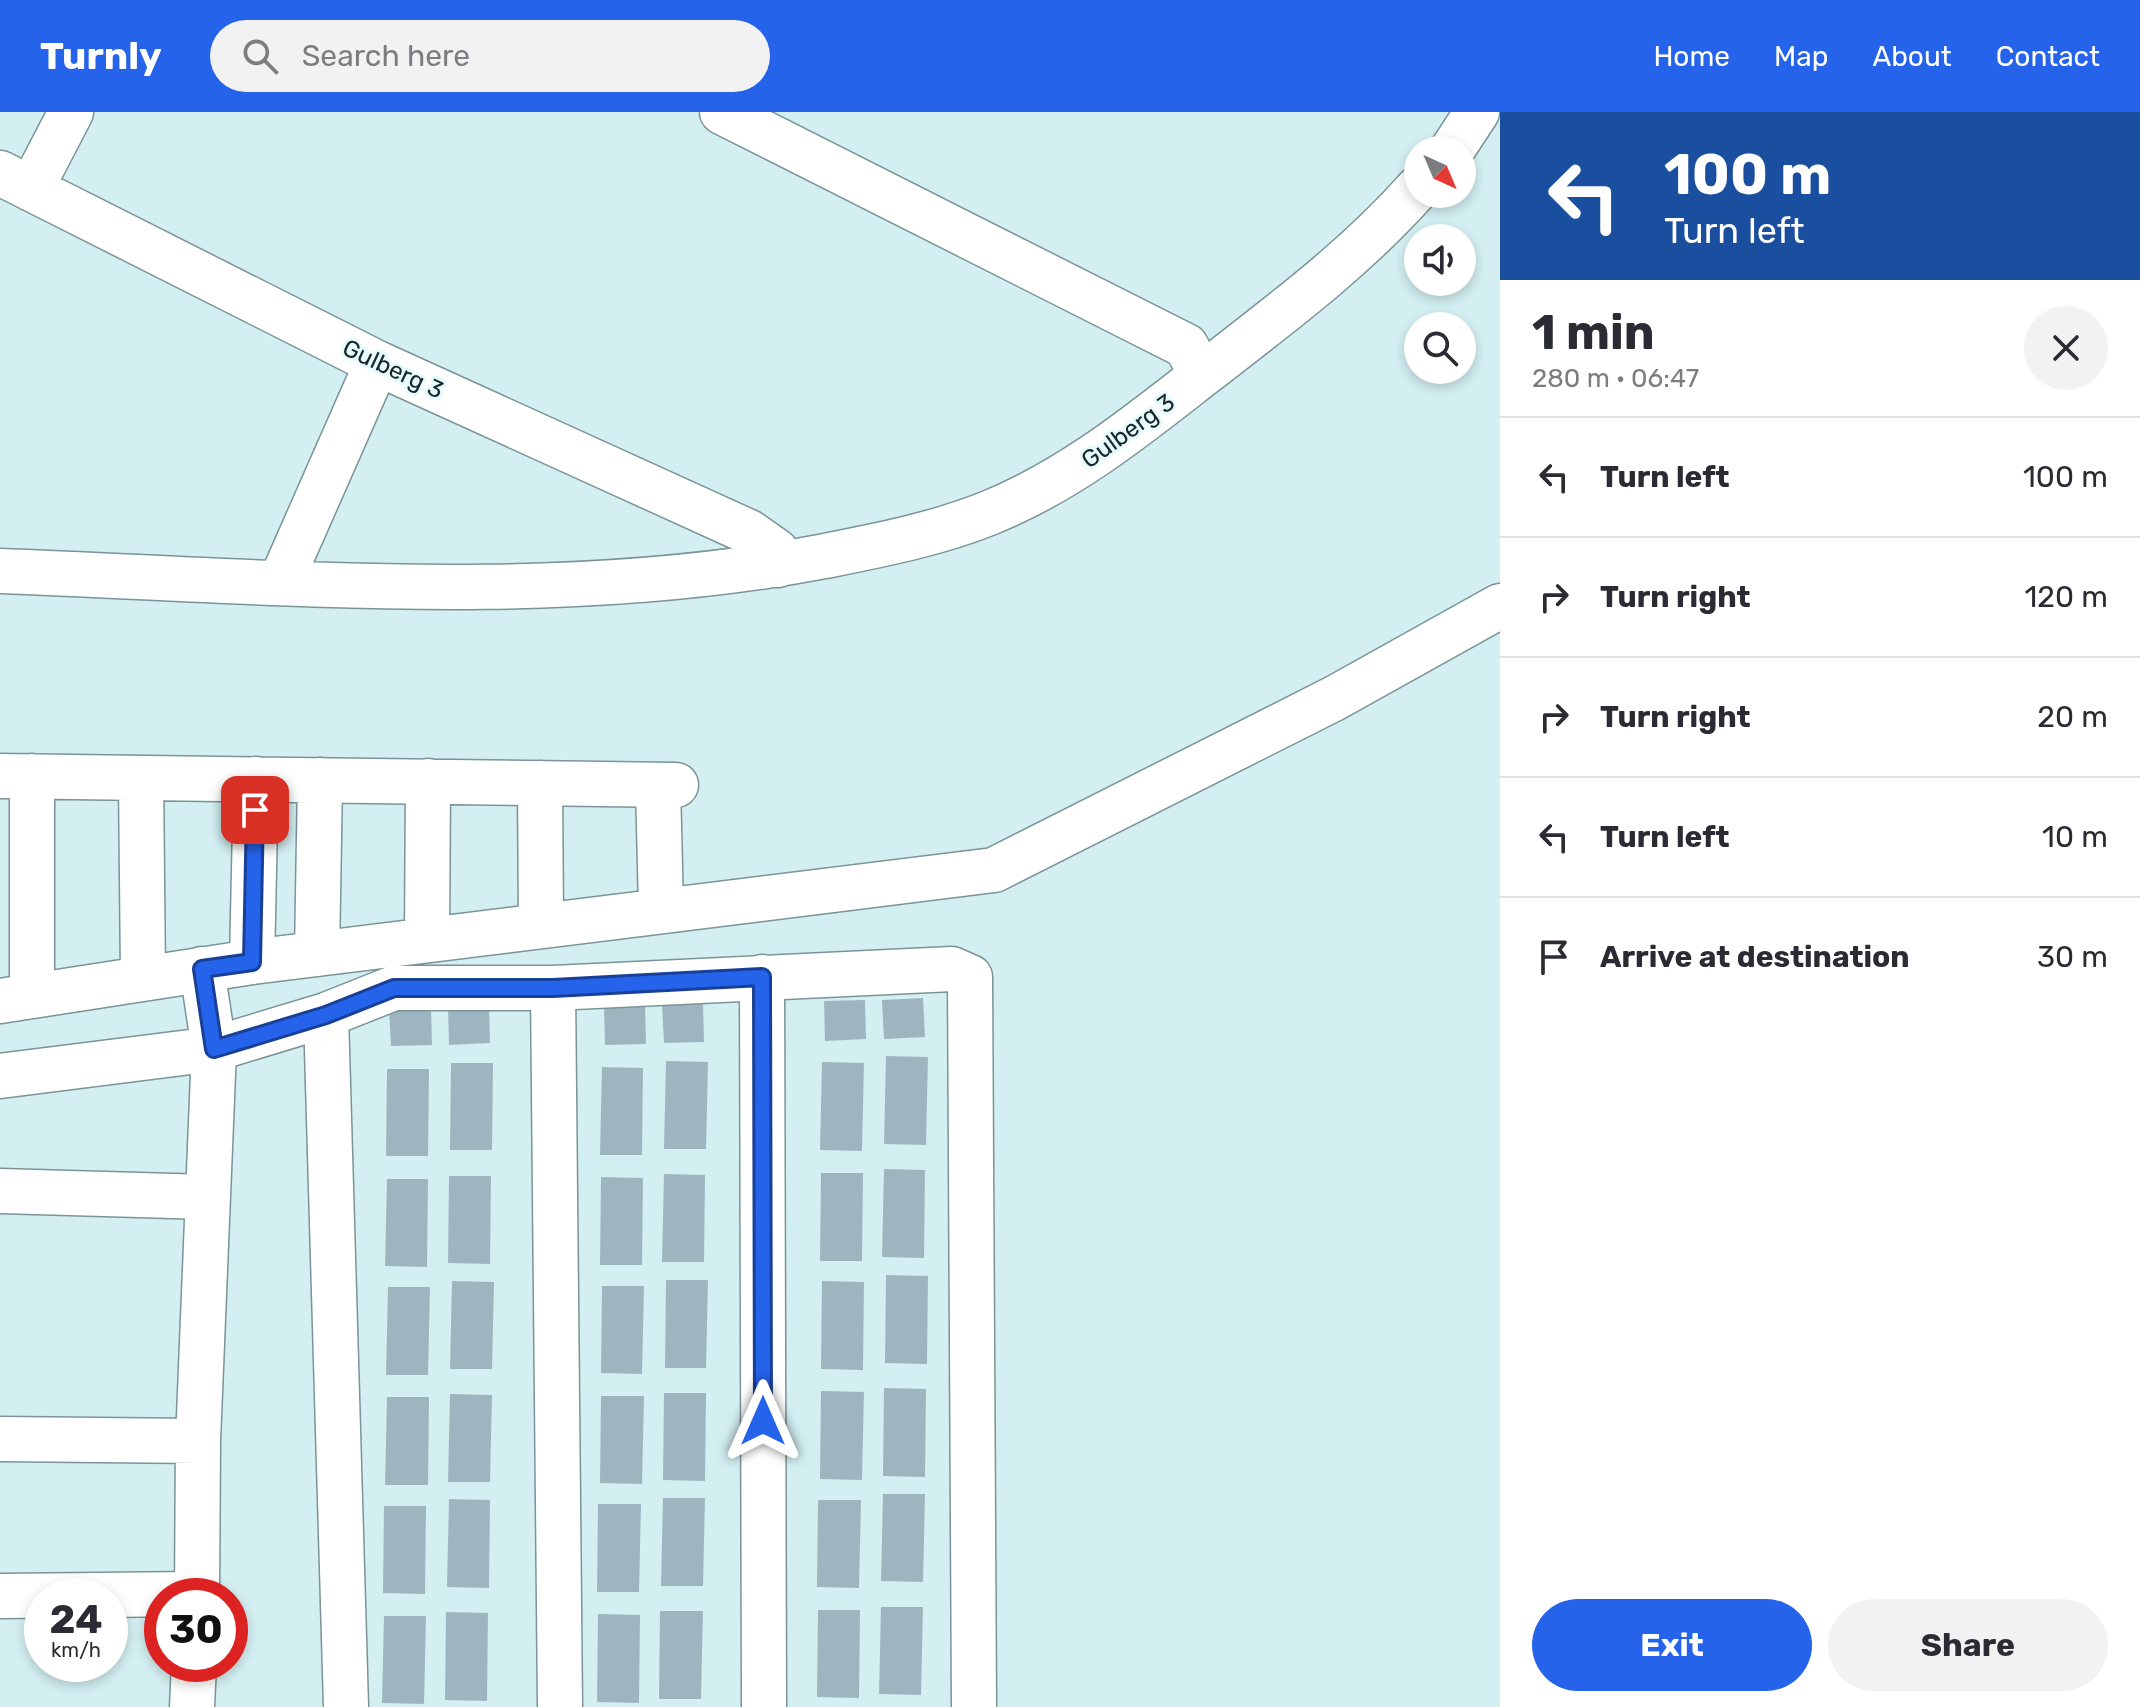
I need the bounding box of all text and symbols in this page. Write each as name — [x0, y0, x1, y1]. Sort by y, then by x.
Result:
search box — [210, 20, 770, 92]
text: Turnly — [40, 33, 162, 79]
icon: search — [238, 34, 282, 78]
text: Search here — [302, 38, 470, 74]
text: Home — [1653, 40, 1730, 73]
text: Map — [1774, 40, 1828, 73]
text: About — [1872, 40, 1952, 73]
text: Contact — [1996, 40, 2100, 73]
north arrow — [1404, 136, 1476, 208]
map controls — [1404, 136, 1476, 384]
text: 100 m — [1664, 142, 1831, 208]
icon: left — [1532, 144, 1636, 248]
text: Turn left — [1664, 209, 1805, 252]
button: sound — [1404, 224, 1476, 296]
text: 1 min — [1532, 304, 1655, 361]
button: close — [2024, 306, 2108, 390]
button: search — [1404, 312, 1476, 384]
street label: Gulberg 3 — [338, 334, 448, 404]
text: 280 m · 06:47 — [1532, 363, 1699, 394]
street label: Gulberg 3 — [1076, 388, 1180, 474]
icon: left — [1532, 455, 1576, 499]
text: Turn left — [1600, 459, 1730, 495]
text: 100 m — [2023, 459, 2108, 495]
icon: right — [1532, 575, 1576, 619]
text: Turn right — [1600, 579, 1751, 615]
text: 120 m — [2024, 579, 2108, 615]
icon: right — [1532, 695, 1576, 739]
text: Turn right — [1600, 699, 1751, 735]
text: 20 m — [2037, 699, 2108, 735]
pin — [221, 776, 289, 844]
icon: arrive — [233, 788, 277, 832]
icon: left — [1532, 815, 1576, 859]
text: Turn left — [1600, 819, 1730, 855]
text: 10 m — [2042, 819, 2108, 855]
icon: arrive — [1532, 935, 1576, 979]
text: Arrive at destination — [1600, 939, 1910, 975]
text: 30 m — [2037, 939, 2108, 975]
position arrow — [721, 1379, 805, 1463]
speed limit sign: 30 — [144, 1578, 248, 1682]
text: 24 — [49, 1596, 103, 1643]
button: Exit — [1532, 1599, 1812, 1691]
button: Share — [1828, 1599, 2108, 1691]
text: km/h — [51, 1638, 101, 1662]

